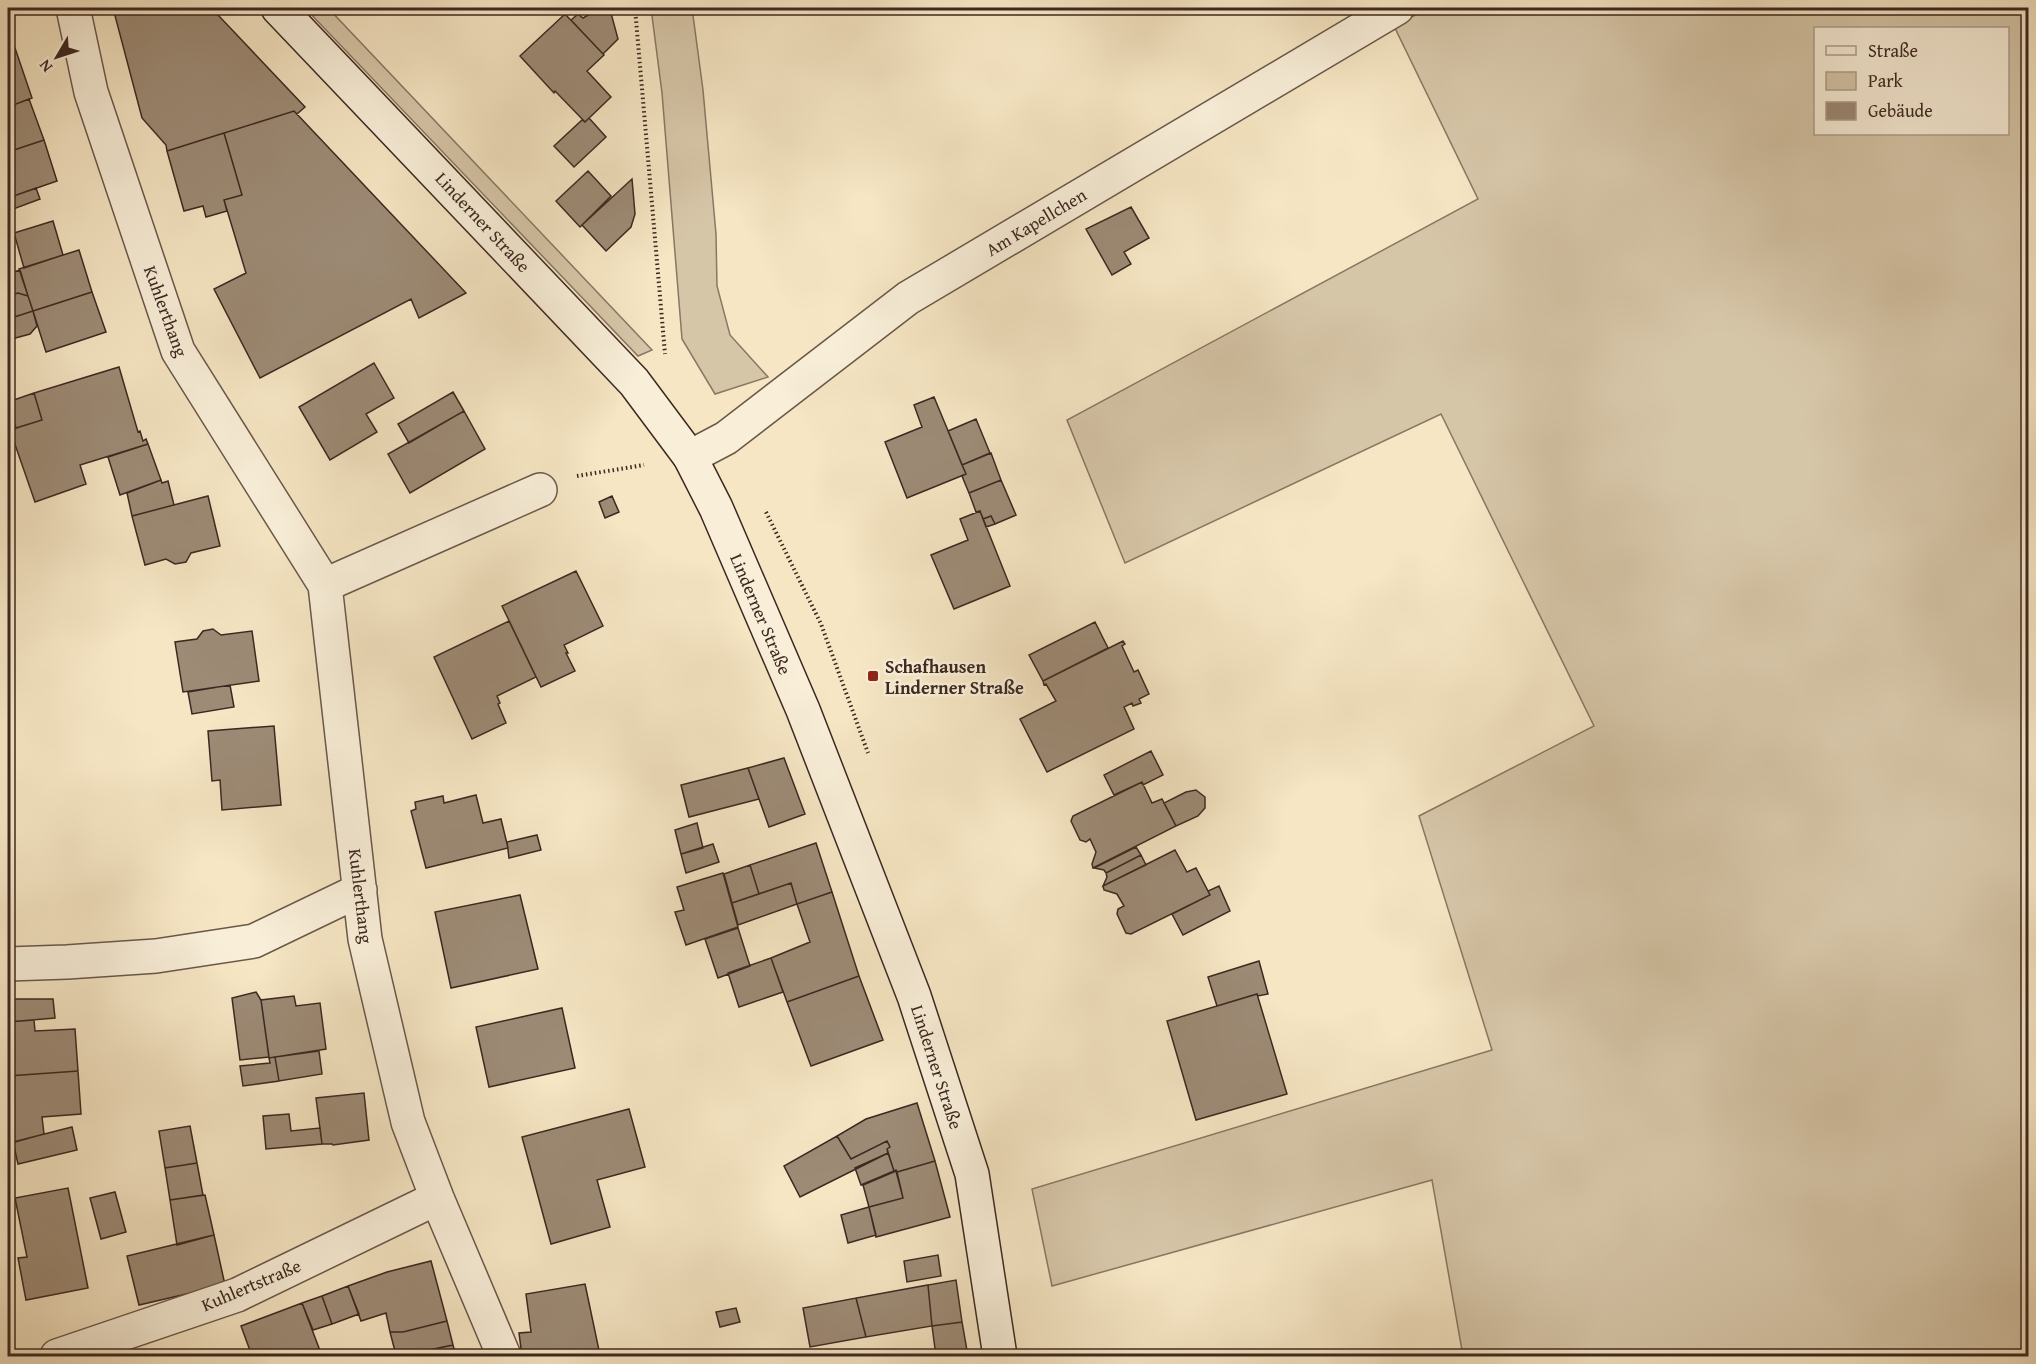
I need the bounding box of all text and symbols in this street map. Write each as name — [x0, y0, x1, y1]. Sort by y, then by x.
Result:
north arrow — [27, 27, 87, 87]
legend — [1814, 27, 2009, 135]
text: Straße — [1868, 37, 1918, 64]
text: N — [32, 54, 58, 78]
text: Park — [1868, 67, 1904, 94]
text: Gebäude — [1868, 97, 1933, 124]
street label: Linderner Straße — [429, 166, 537, 278]
street label: Am Kapellchen — [980, 181, 1092, 263]
street label: Kuhlerthang — [137, 262, 195, 361]
street label: Linderner Straße — [723, 549, 799, 679]
place label: Schafhausen Linderner Straße — [885, 653, 1024, 701]
marker: Schafhausen Linderner Straße — [866, 669, 880, 683]
street label: Kuhlerthang — [342, 847, 380, 945]
street label: Linderner Straße — [904, 1001, 970, 1133]
street label: Kuhlertstraße — [197, 1252, 305, 1318]

